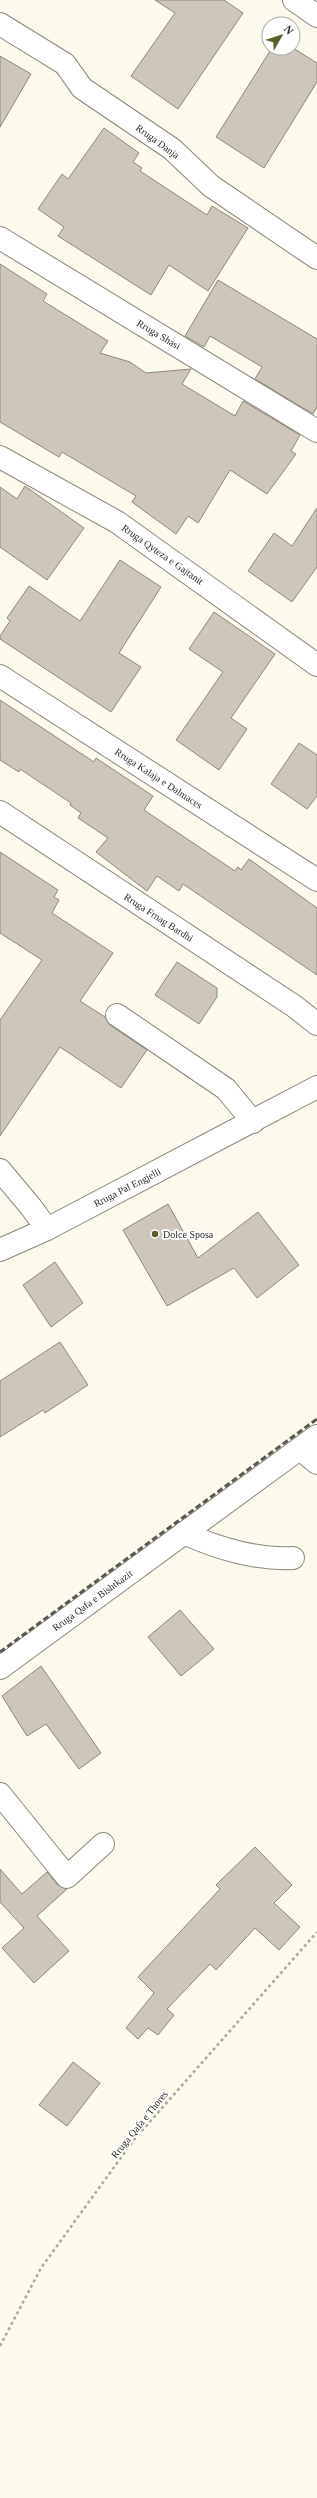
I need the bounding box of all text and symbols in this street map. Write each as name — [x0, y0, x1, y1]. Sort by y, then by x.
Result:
north arrow — [261, 16, 301, 56]
text: N — [282, 23, 296, 37]
street label: Rruga Danja — [134, 122, 182, 161]
street label: Rruga Shasi — [135, 317, 183, 352]
street label: Rruga Qyteza e Gajtanit — [120, 522, 206, 587]
street label: Rruga Kalaja e Dalmaces — [113, 746, 205, 811]
street label: Rruga Frnag Bardhi — [122, 891, 195, 944]
street label: Rruga Pal Engjelli — [92, 1166, 163, 1209]
marker: Dolce Sposa — [150, 1229, 160, 1239]
place label: Dolce Sposa — [163, 1229, 214, 1240]
street label: Rruga Qafa e Bishtkazit — [50, 1568, 135, 1633]
street label: Rruga Qafa e Thores — [109, 2088, 170, 2160]

